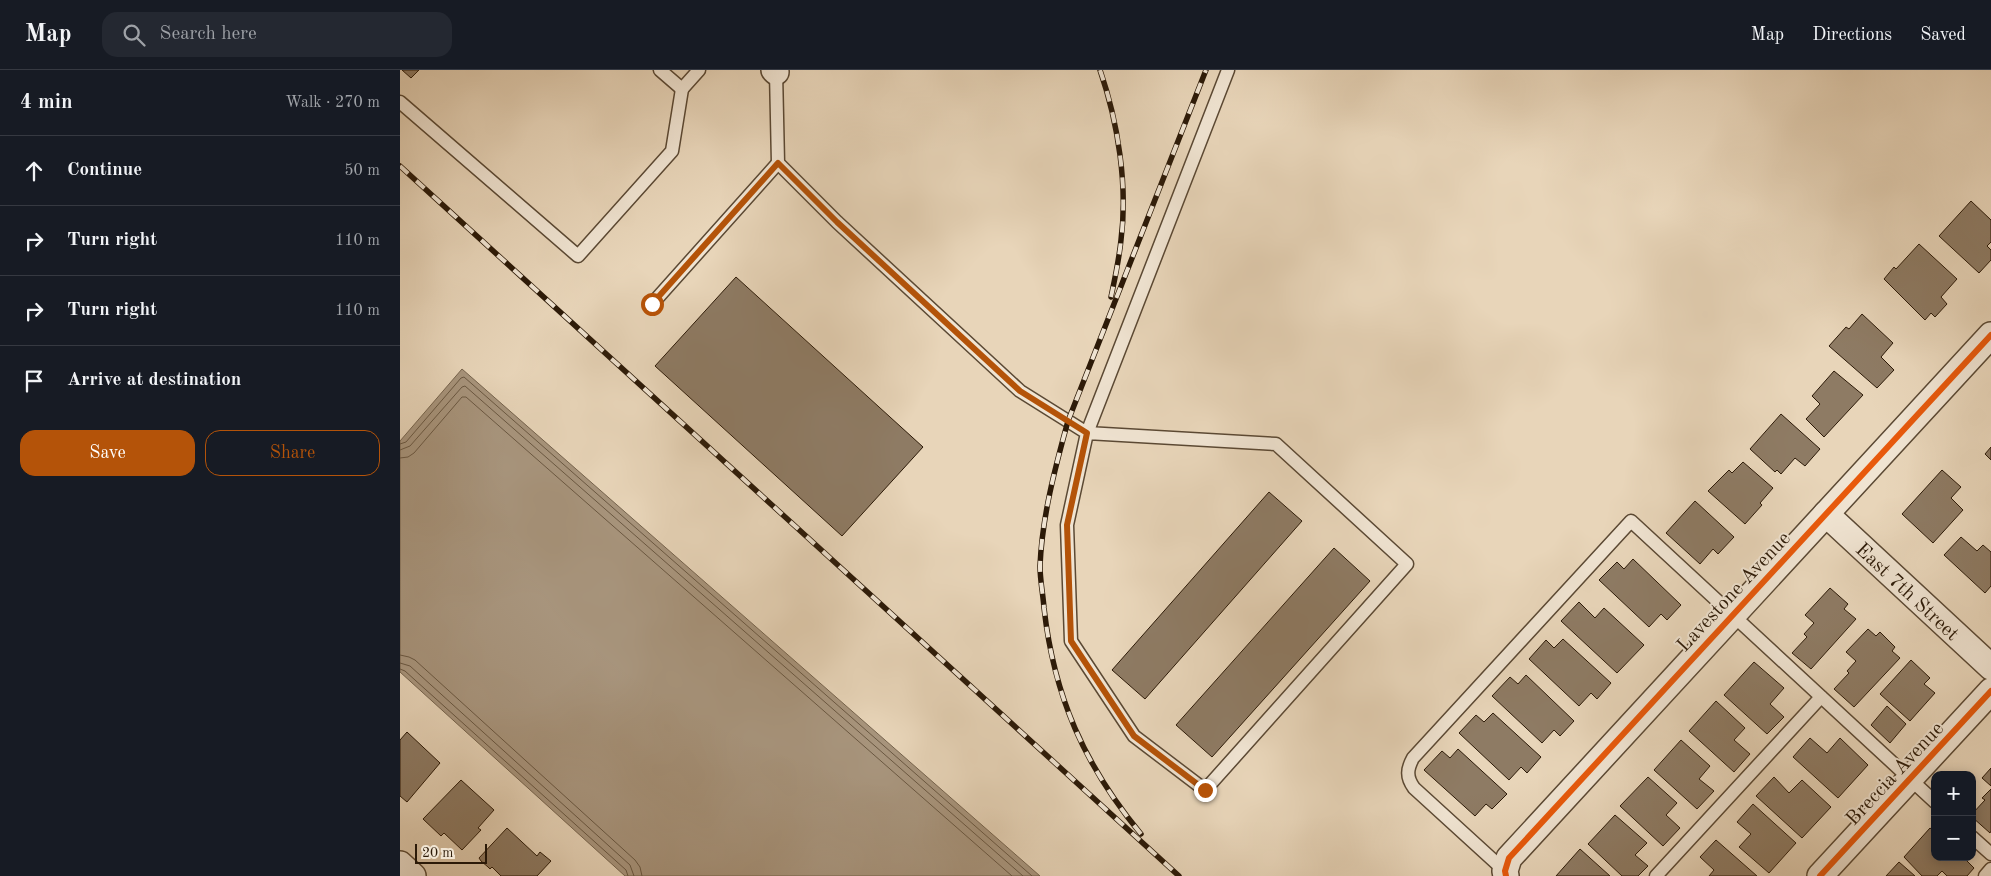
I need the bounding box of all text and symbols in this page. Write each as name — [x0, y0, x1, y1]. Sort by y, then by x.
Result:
search box — [102, 12, 452, 57]
icon: search — [120, 21, 148, 49]
text: Map — [25, 23, 72, 47]
text: Search here — [160, 25, 257, 44]
text: Map — [1751, 26, 1784, 44]
text: Directions — [1812, 26, 1892, 44]
text: Saved — [1920, 26, 1966, 44]
text: 4 min — [20, 92, 73, 113]
text: Walk · 270 m — [285, 95, 380, 111]
icon: ahead — [20, 157, 48, 185]
text: Continue — [67, 161, 142, 180]
text: 50 m — [344, 163, 380, 179]
icon: right — [20, 227, 48, 255]
text: Turn right — [67, 231, 157, 250]
text: 110 m — [335, 233, 380, 249]
route start — [641, 293, 664, 316]
icon: right — [20, 297, 48, 325]
text: Turn right — [67, 301, 157, 320]
text: 110 m — [335, 303, 380, 319]
icon: arrive — [20, 367, 48, 395]
text: Arrive at destination — [67, 371, 241, 390]
button: Save — [20, 430, 195, 476]
button: Share — [205, 430, 380, 476]
street label: Lavestone Avenue — [1674, 528, 1795, 656]
street label: East 7th Street — [1851, 540, 1962, 645]
street label: Breccia Avenue — [1843, 719, 1948, 830]
map controls — [1931, 771, 1976, 861]
button: + — [1931, 771, 1976, 816]
route end — [1194, 779, 1217, 802]
button: − — [1931, 816, 1976, 861]
scale bar — [415, 841, 488, 864]
text: 20 m — [422, 846, 453, 860]

